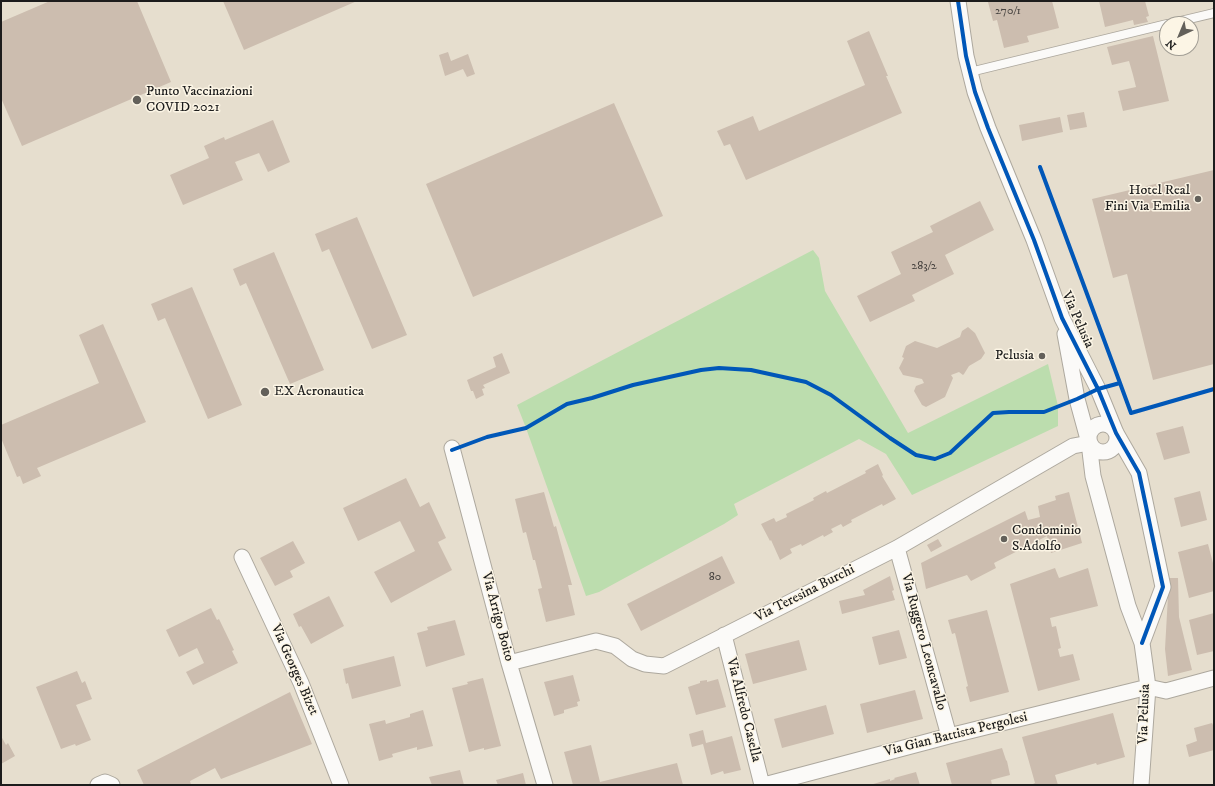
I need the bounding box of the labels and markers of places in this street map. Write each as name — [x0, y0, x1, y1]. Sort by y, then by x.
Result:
place label: Punto Vaccinazioni COVID 2021 — [146, 84, 253, 116]
marker: Punto Vaccinazioni COVID 2021 — [131, 94, 143, 106]
place label: Hotel Real Fini Via Emilia — [1105, 183, 1190, 216]
marker: Hotel Real Fini Via Emilia — [1193, 194, 1203, 204]
place label: Pelusia — [995, 348, 1034, 364]
marker: Pelusia — [1037, 351, 1047, 361]
place label: EX Aeronautica — [274, 384, 364, 400]
marker: EX Aeronautica — [259, 386, 271, 398]
place label: Condominio S.Adolfo — [1012, 523, 1081, 556]
marker: Condominio S.Adolfo — [999, 534, 1009, 544]

